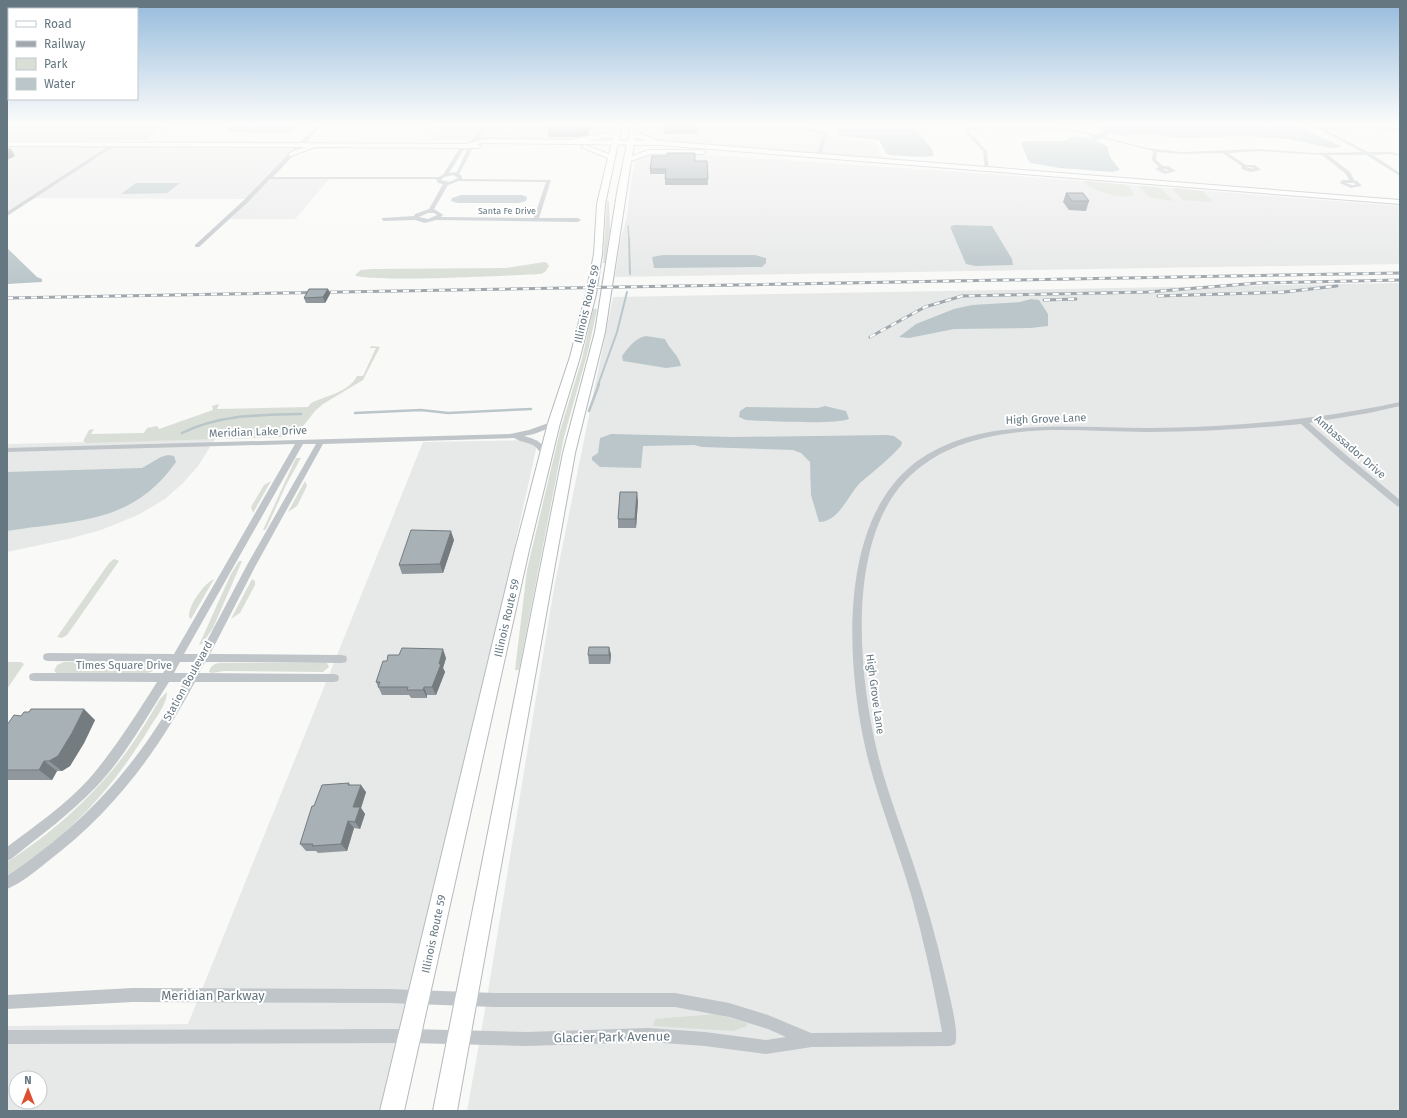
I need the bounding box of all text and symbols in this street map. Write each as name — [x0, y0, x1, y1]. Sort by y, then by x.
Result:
legend — [8, 8, 138, 100]
text: Road — [44, 17, 72, 31]
text: Railway — [44, 37, 85, 51]
text: Park — [44, 57, 68, 71]
text: Water — [44, 77, 76, 91]
street label: Santa Fe Drive — [478, 206, 536, 216]
street label: Illinois Route 59 — [572, 263, 602, 344]
street label: High Grove Lane — [1005, 411, 1087, 427]
street label: Ambassador Drive — [1312, 413, 1388, 481]
street label: Meridian Lake Drive — [209, 424, 307, 440]
street label: Illinois Route 59 — [492, 577, 522, 658]
street label: Station Boulevard — [161, 639, 215, 723]
street label: High Grove Lane — [863, 653, 887, 735]
street label: Times Square Drive — [76, 659, 172, 672]
street label: Illinois Route 59 — [419, 893, 449, 974]
street label: Meridian Parkway — [161, 988, 265, 1003]
street label: Glacier Park Avenue — [554, 1028, 670, 1046]
north arrow — [8, 1070, 48, 1110]
text: N — [24, 1074, 32, 1087]

